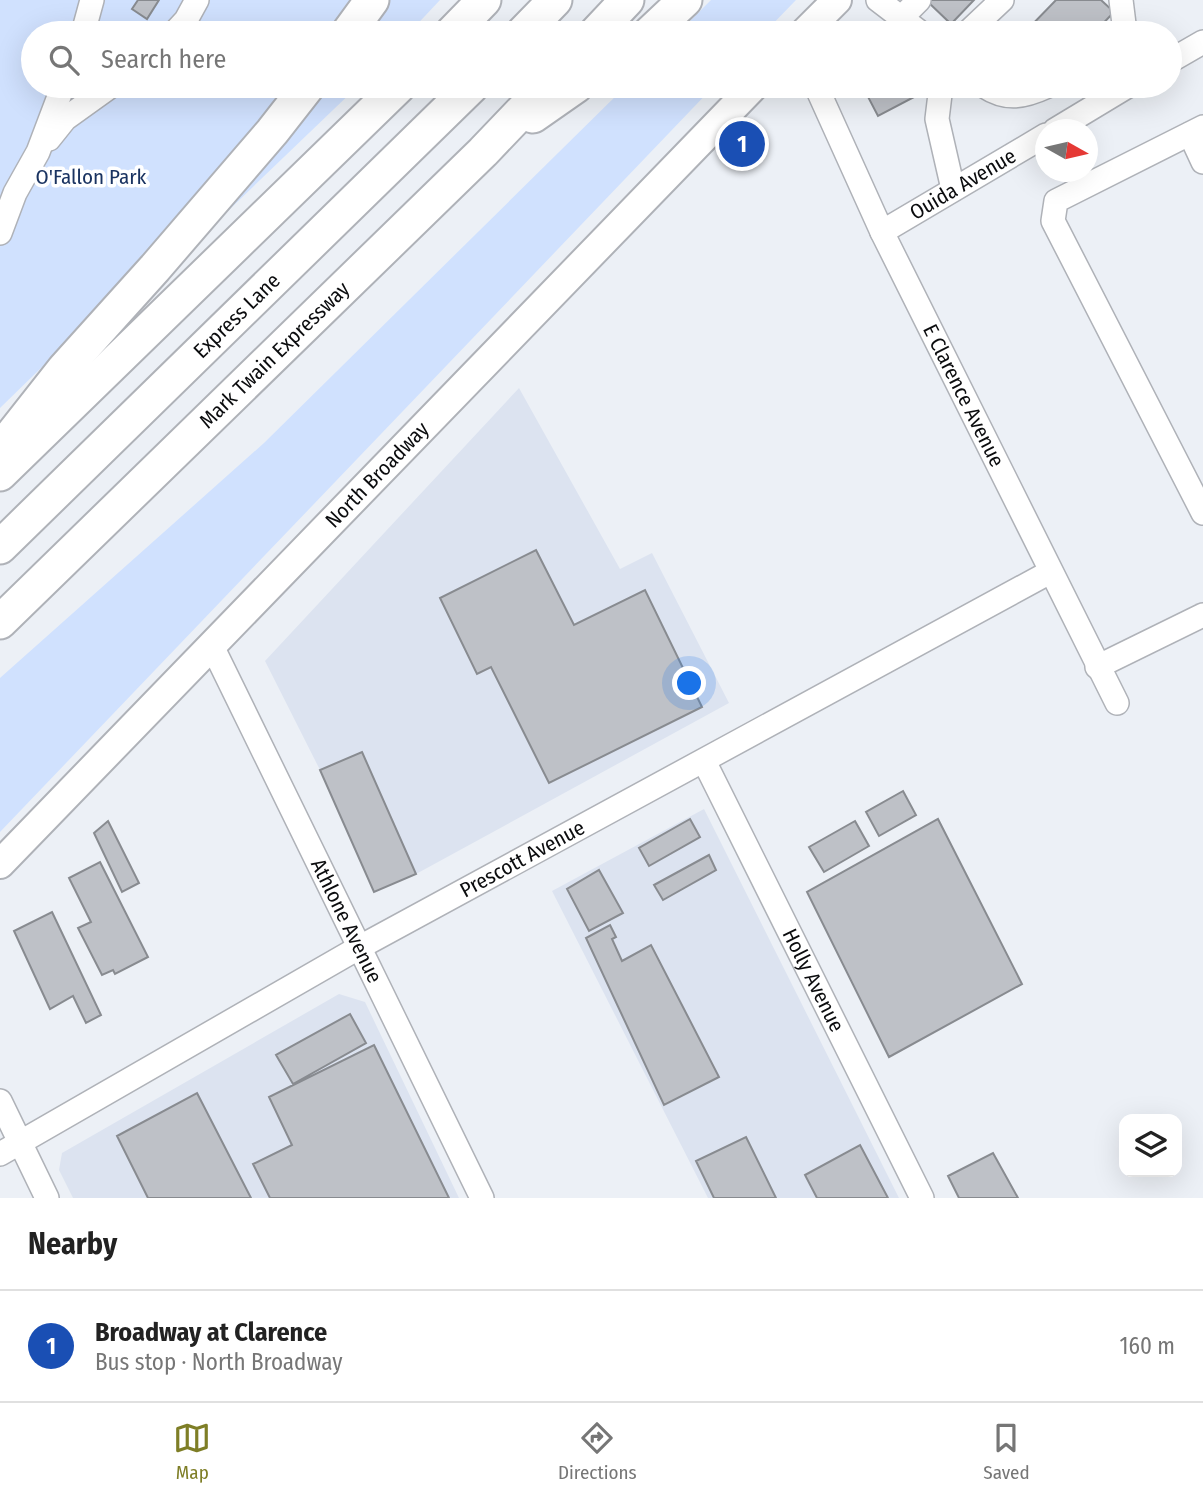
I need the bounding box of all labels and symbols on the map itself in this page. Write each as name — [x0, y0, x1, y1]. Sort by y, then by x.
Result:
pin: 1 — [719, 118, 765, 170]
north arrow — [1035, 119, 1098, 182]
street label: Ouida Avenue — [905, 143, 1021, 226]
park label: O'Fallon Park — [36, 164, 147, 190]
street label: Express Lane — [188, 268, 286, 364]
street label: Mark Twain Expressway — [194, 276, 355, 434]
street label: E Clarence Avenue — [917, 320, 1010, 471]
street label: North Broadway — [320, 416, 435, 533]
your location — [672, 666, 706, 700]
street label: Prescott Avenue — [455, 814, 589, 903]
street label: Athlone Avenue — [305, 855, 388, 987]
street label: Holly Avenue — [777, 924, 850, 1036]

